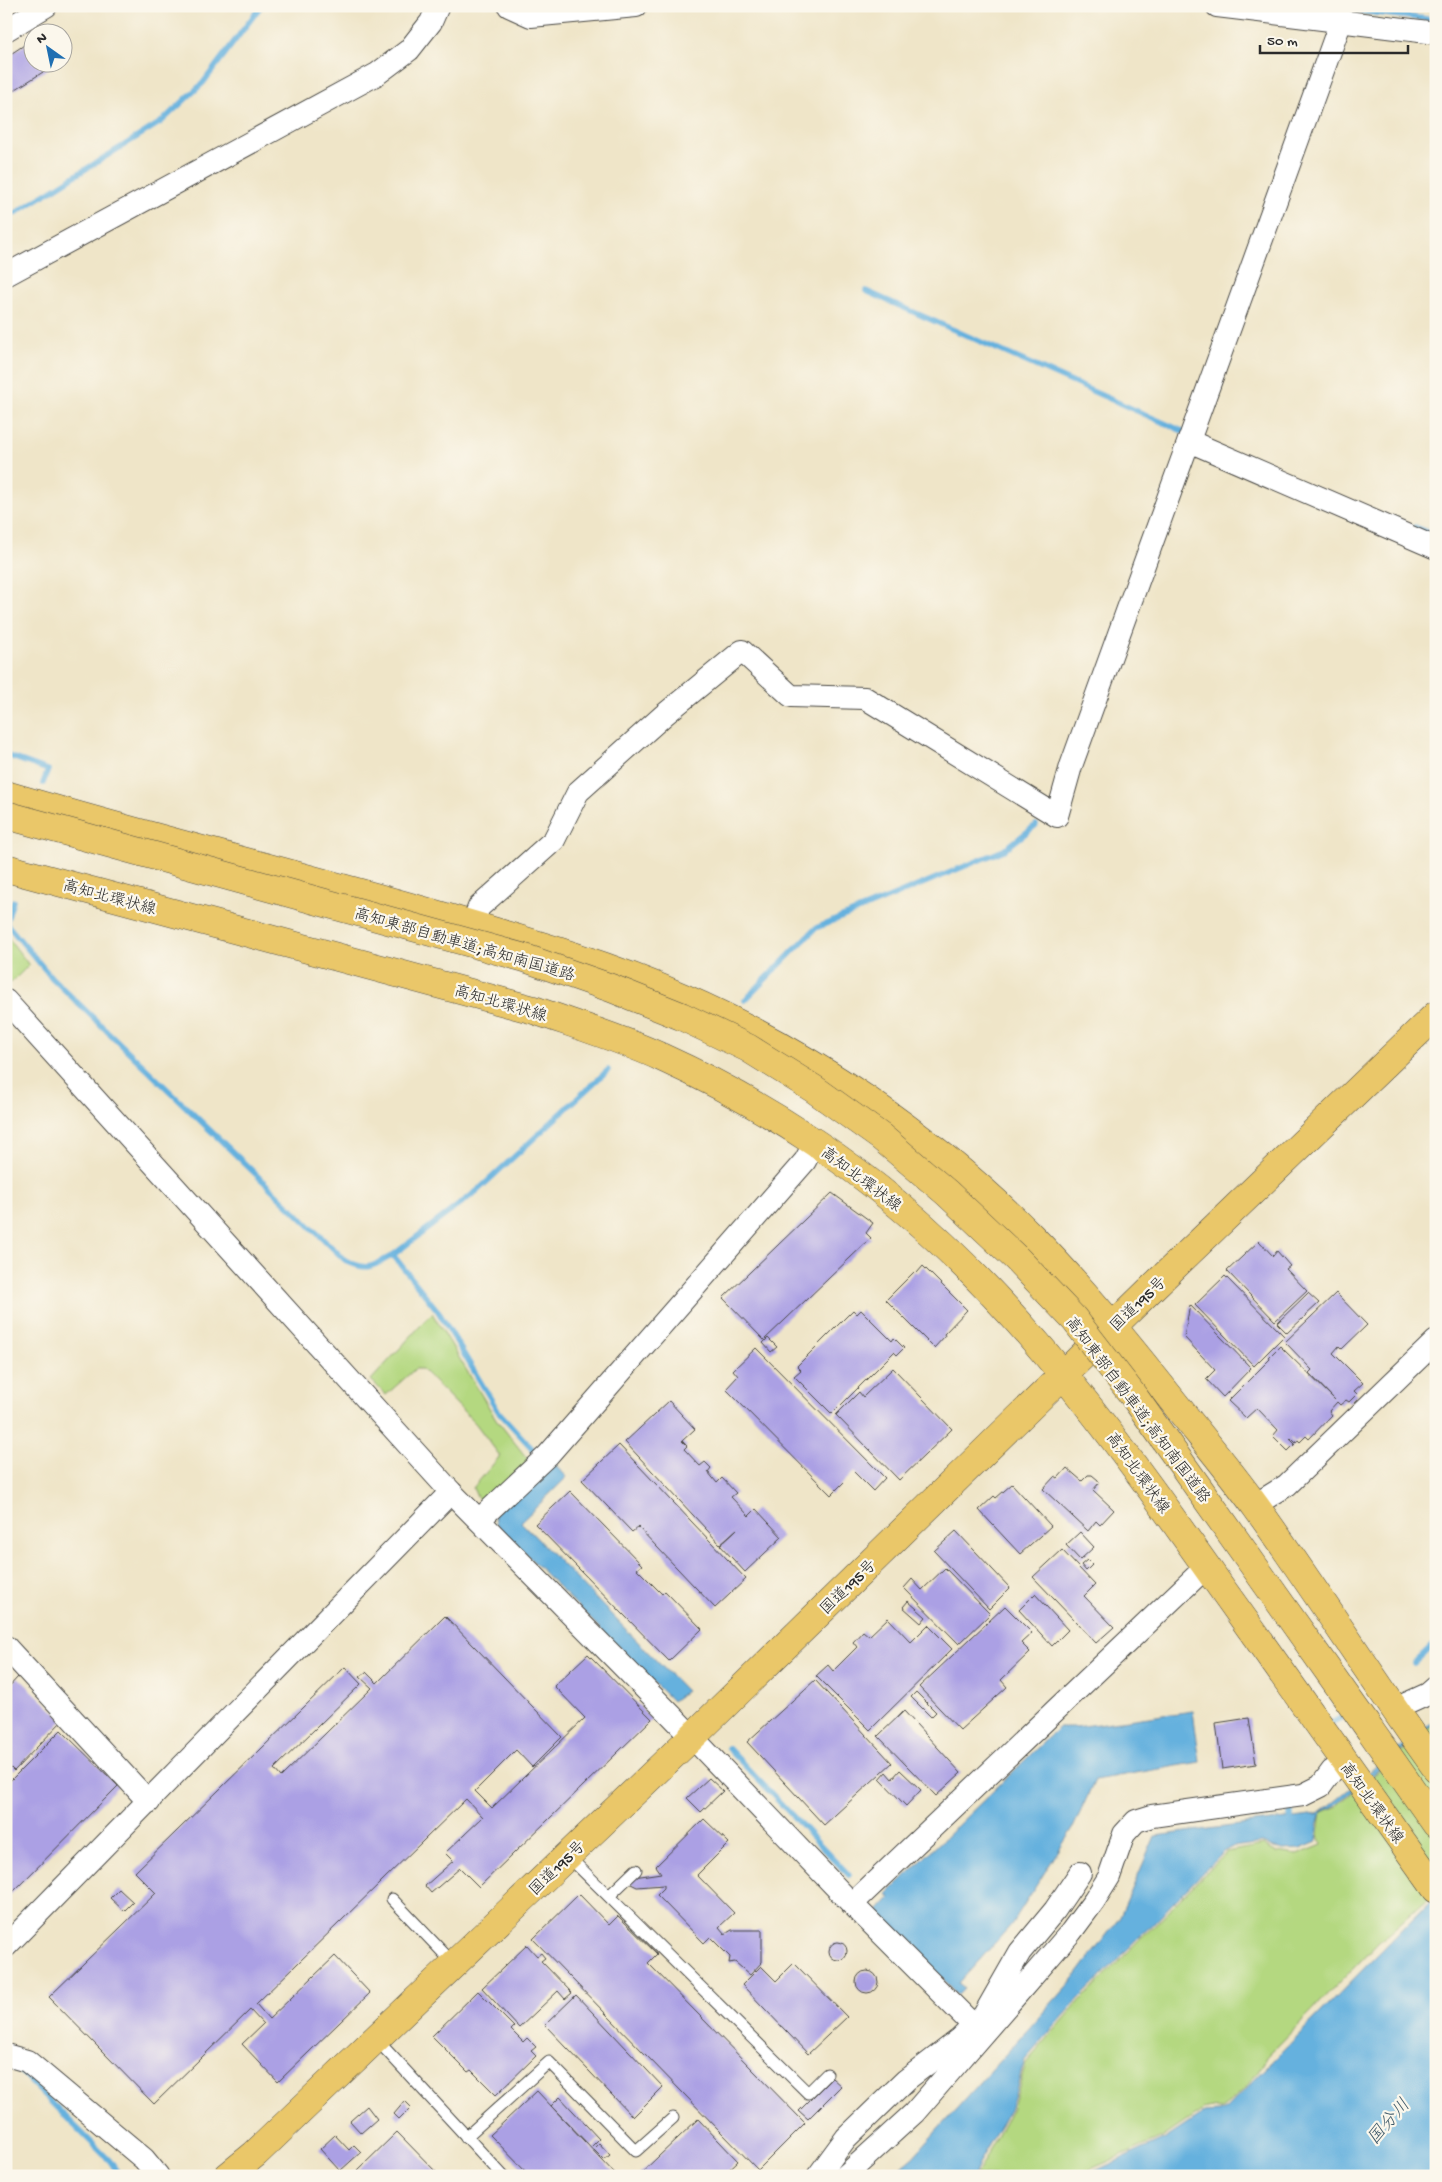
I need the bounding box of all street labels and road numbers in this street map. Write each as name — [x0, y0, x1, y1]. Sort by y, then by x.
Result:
street label: 高知北環状線 — [60, 876, 158, 921]
street label: 高知東部自動車道;高知南国道路 — [351, 904, 577, 987]
street label: 高知北環状線 — [451, 981, 549, 1028]
street label: 高知北環状線 — [816, 1143, 905, 1217]
street label: 国道195号 — [1107, 1273, 1172, 1337]
street label: 高知東部自動車道;高知南国道路 — [1060, 1313, 1214, 1508]
street label: 高知北環状線 — [1100, 1428, 1174, 1518]
street label: 国道195号 — [817, 1556, 882, 1620]
street label: 高知北環状線 — [1334, 1758, 1408, 1848]
street label: 国道195号 — [526, 1837, 591, 1901]

